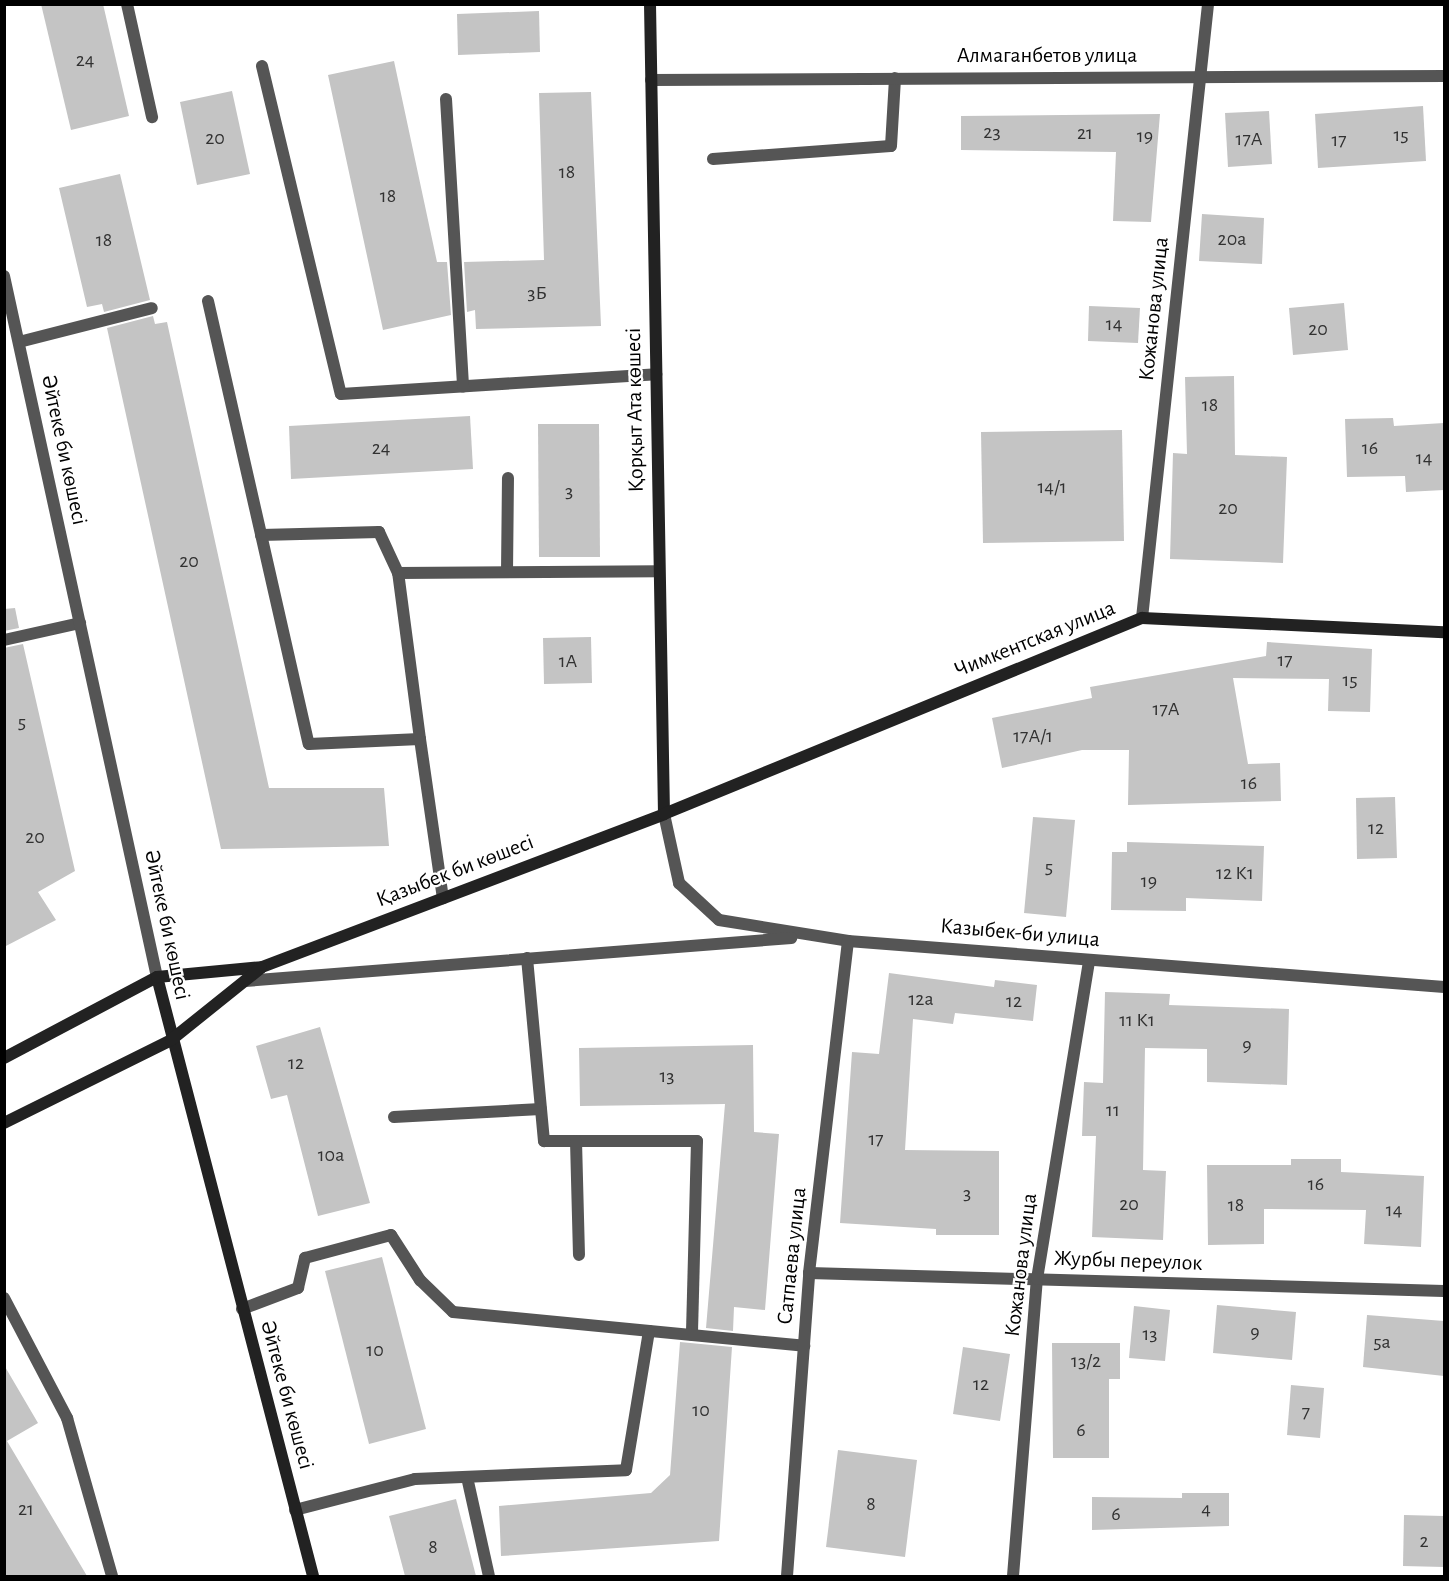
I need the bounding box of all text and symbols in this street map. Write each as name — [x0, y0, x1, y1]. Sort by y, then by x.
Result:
street label: Алмаганбетов улица — [957, 43, 1137, 69]
house number: 24 — [76, 48, 94, 72]
house number: 23 — [983, 120, 1001, 144]
house number: 21 — [1077, 121, 1093, 145]
house number: 15 — [1393, 123, 1409, 147]
house number: 19 — [1137, 124, 1153, 148]
house number: 20 — [205, 126, 225, 150]
house number: 17А — [1236, 127, 1262, 151]
house number: 17 — [1331, 128, 1347, 152]
house number: 18 — [559, 160, 575, 184]
house number: 18 — [380, 184, 396, 208]
house number: 20а — [1218, 227, 1246, 251]
house number: 18 — [96, 228, 112, 252]
street label: Кожанова улица — [1133, 236, 1175, 382]
house number: 3Б — [527, 281, 547, 305]
house number: 14 — [1106, 312, 1122, 336]
house number: 20 — [1308, 317, 1328, 341]
street label: Қорқыт Ата көшесі — [620, 327, 650, 493]
street label: Әйтеке би көшесі — [35, 373, 93, 527]
house number: 18 — [1202, 393, 1218, 417]
house number: 24 — [372, 436, 390, 460]
house number: 16 — [1362, 436, 1378, 460]
house number: 14 — [1416, 446, 1432, 470]
house number: 14/1 — [1037, 475, 1067, 499]
house number: 3 — [565, 479, 573, 503]
house number: 20 — [1218, 496, 1238, 520]
house number: 20 — [179, 549, 199, 573]
street label: Чимкентская улица — [951, 595, 1119, 683]
house number: 17 — [1277, 648, 1293, 672]
house number: 1А — [559, 649, 577, 673]
house number: 15 — [1342, 668, 1358, 692]
house number: 17А — [1153, 697, 1179, 721]
house number: 5 — [18, 710, 26, 734]
house number: 17А/1 — [1013, 724, 1053, 748]
house number: 16 — [1241, 771, 1257, 795]
house number: 12 — [1368, 816, 1384, 840]
house number: 20 — [25, 825, 45, 849]
street label: Қазыбек би көшесі — [373, 829, 537, 913]
street label: Әйтеке би көшесі — [138, 848, 196, 1002]
house number: 5 — [1045, 855, 1053, 879]
house number: 12 К1 — [1216, 861, 1254, 885]
house number: 19 — [1141, 869, 1157, 893]
street label: Казыбек-би улица — [939, 913, 1101, 953]
house number: 12а — [908, 987, 934, 1011]
house number: 12 — [1006, 989, 1022, 1013]
house number: 11 К1 — [1119, 1008, 1155, 1032]
house number: 9 — [1242, 1033, 1252, 1057]
house number: 12 — [288, 1051, 304, 1075]
house number: 13 — [659, 1064, 675, 1088]
house number: 11 — [1106, 1098, 1120, 1122]
house number: 17 — [868, 1127, 884, 1151]
house number: 10а — [318, 1143, 344, 1167]
house number: 16 — [1308, 1172, 1324, 1196]
house number: 3 — [963, 1181, 971, 1205]
street label: Сатпаева улица — [772, 1186, 812, 1326]
street label: Кожанова улица — [999, 1192, 1043, 1338]
house number: 20 — [1119, 1192, 1139, 1216]
house number: 18 — [1228, 1193, 1244, 1217]
house number: 14 — [1386, 1198, 1402, 1222]
street label: Журбы переулок — [1053, 1245, 1203, 1277]
street label: Әйтеке би көшесі — [254, 1318, 320, 1472]
house number: 9 — [1250, 1320, 1260, 1344]
house number: 13 — [1142, 1322, 1158, 1346]
house number: 5а — [1373, 1330, 1391, 1354]
house number: 10 — [366, 1338, 384, 1362]
house number: 13/2 — [1071, 1349, 1101, 1373]
house number: 12 — [973, 1372, 989, 1396]
house number: 10 — [692, 1398, 710, 1422]
house number: 7 — [1302, 1400, 1310, 1424]
house number: 6 — [1076, 1418, 1086, 1442]
house number: 8 — [866, 1492, 876, 1516]
house number: 21 — [18, 1497, 34, 1521]
house number: 4 — [1201, 1497, 1211, 1521]
house number: 6 — [1111, 1502, 1121, 1526]
house number: 2 — [1419, 1529, 1429, 1553]
house number: 8 — [428, 1535, 438, 1559]

